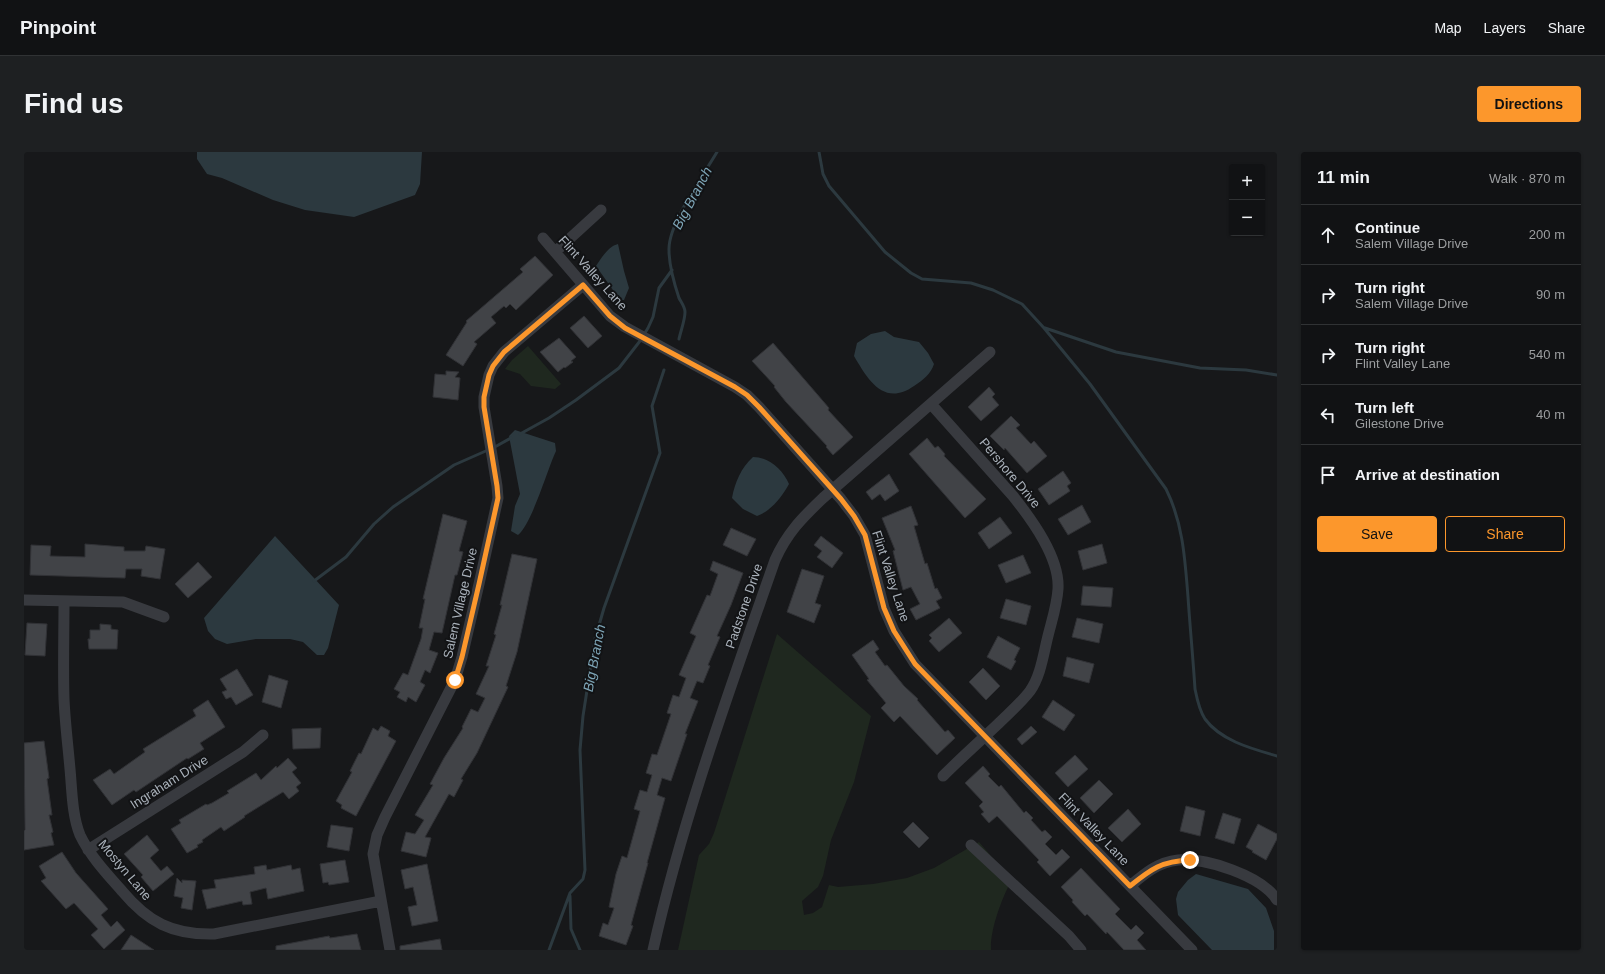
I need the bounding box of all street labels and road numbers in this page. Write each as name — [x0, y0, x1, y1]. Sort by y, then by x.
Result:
street label: Flint Valley Lane — [556, 233, 630, 313]
street label: Pershore Drive — [976, 435, 1044, 511]
street label: Flint Valley Lane — [869, 528, 913, 624]
street label: Salem Village Drive — [440, 546, 480, 660]
street label: Padstone Drive — [722, 562, 766, 650]
street label: Ingraham Drive — [127, 752, 211, 812]
street label: Flint Valley Lane — [1056, 790, 1132, 868]
street label: Mostyn Lane — [95, 837, 155, 903]

